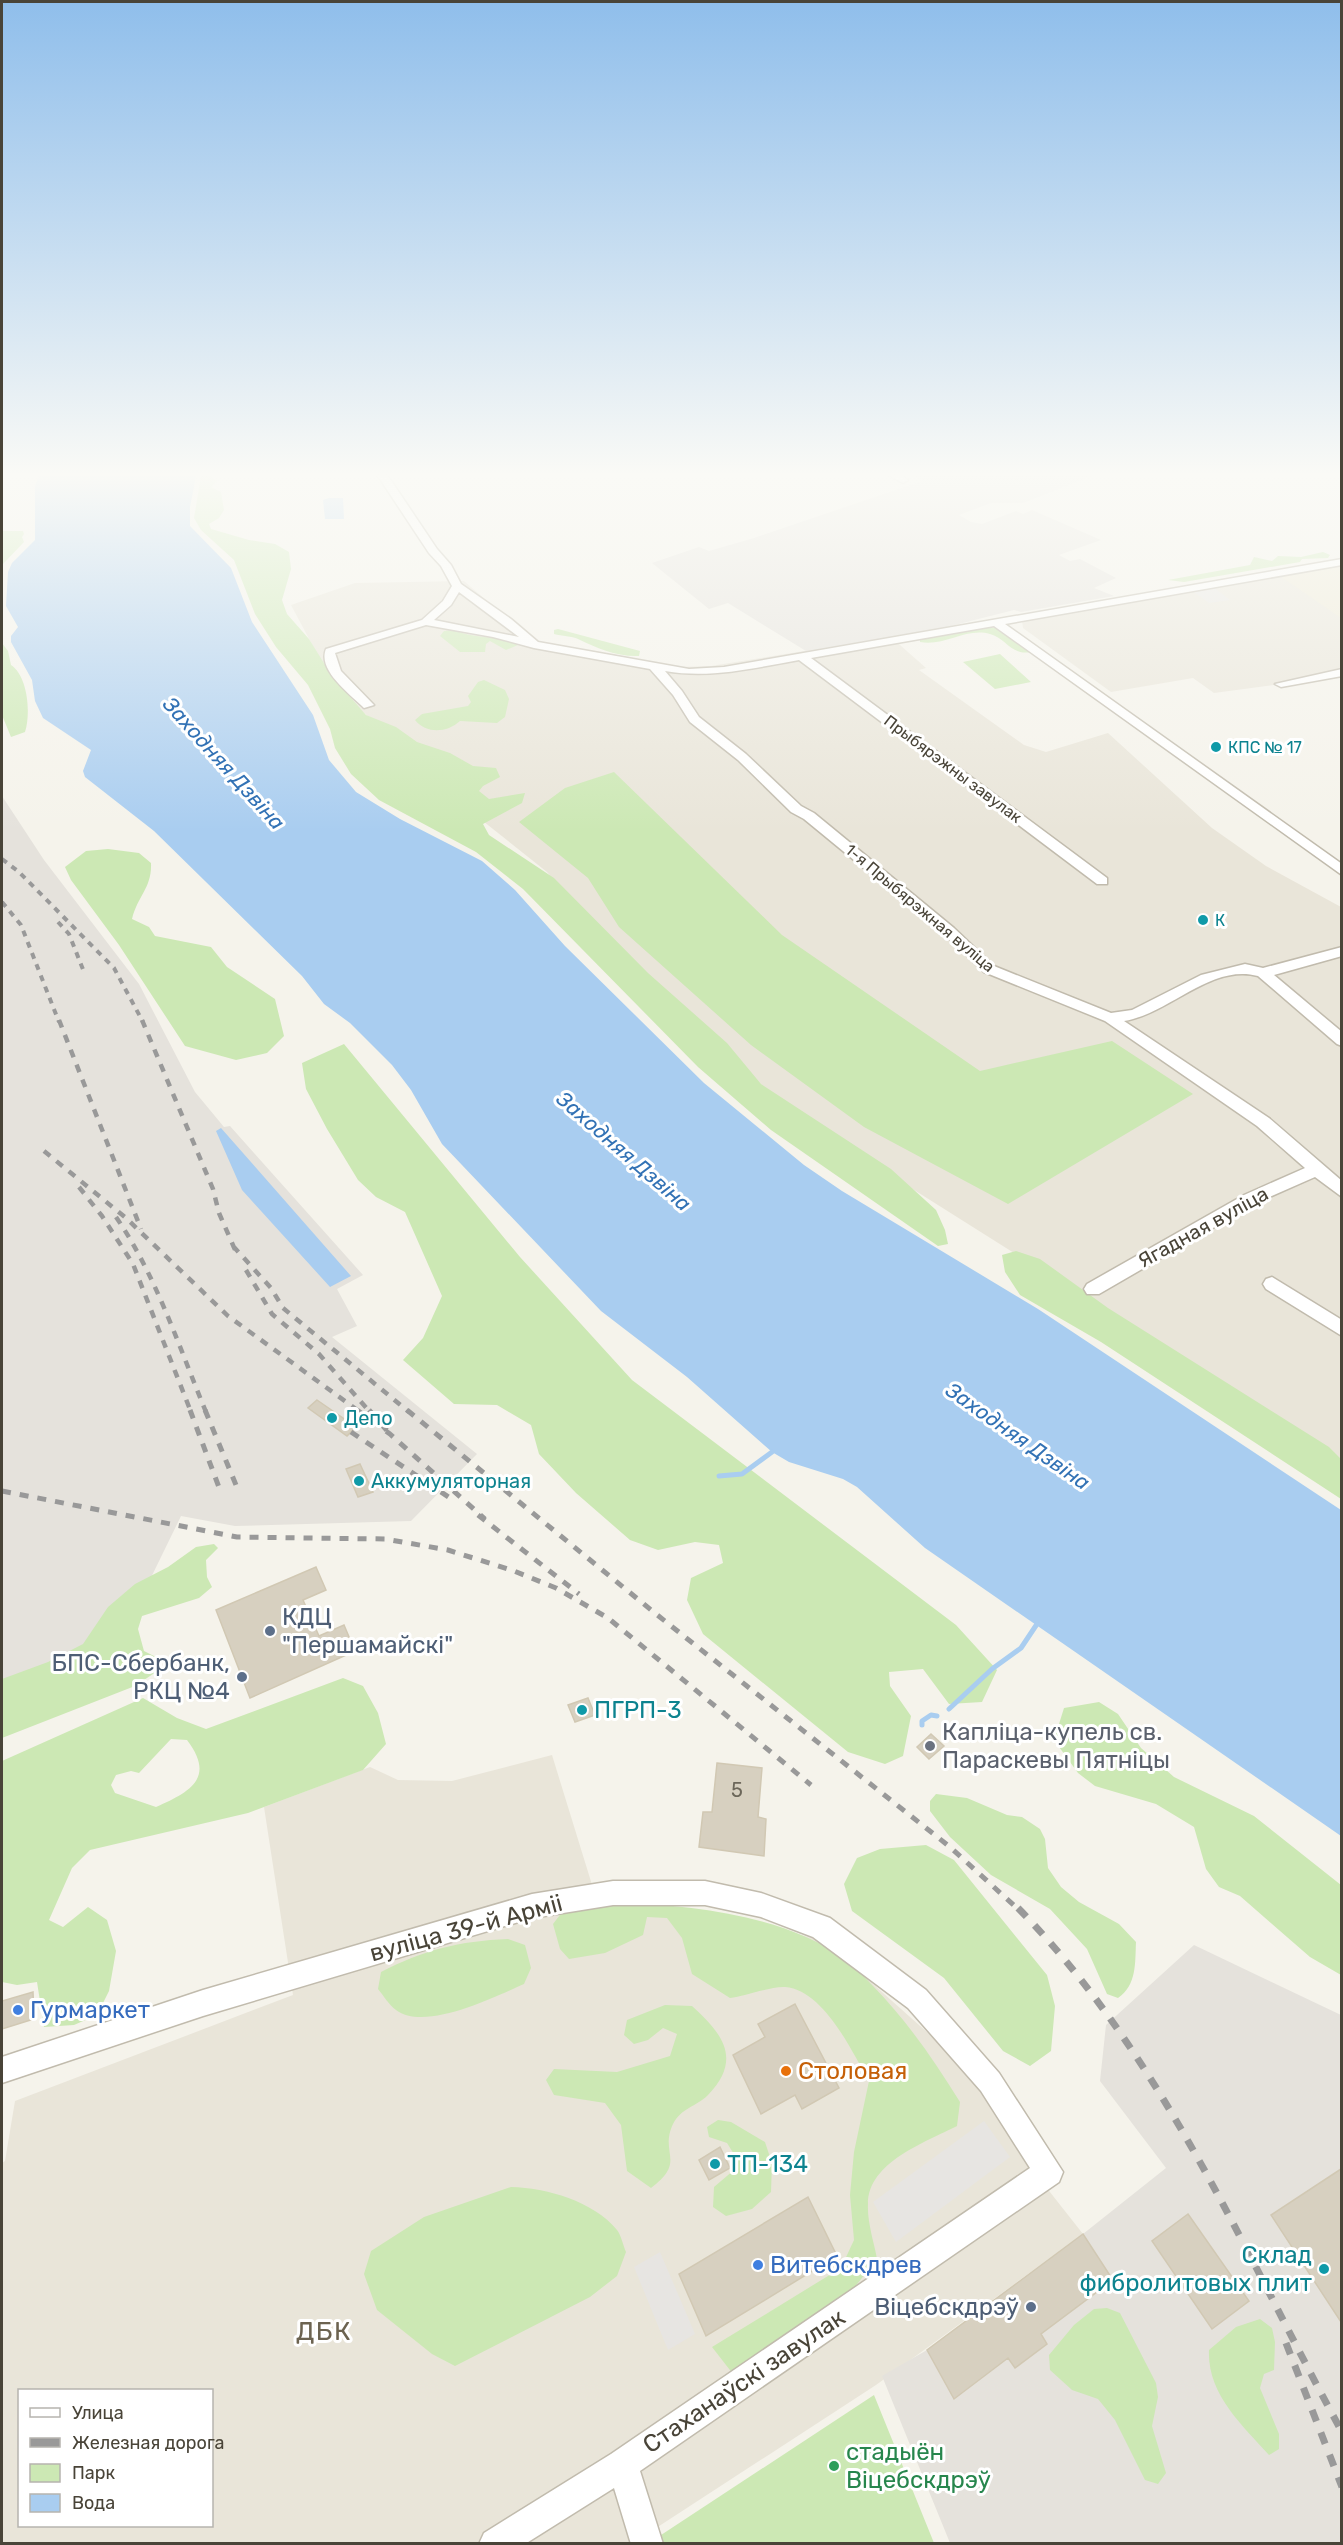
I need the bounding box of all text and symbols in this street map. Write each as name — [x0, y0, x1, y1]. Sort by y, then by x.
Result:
water label: Заходняя Дзвіна — [157, 691, 290, 834]
street label: Прыбярэжны завулак — [880, 711, 1026, 827]
place label: КПС № 17 — [1228, 738, 1302, 757]
marker: КПС № 17 — [1209, 740, 1223, 754]
street label: 1-я Прыбярэжная вуліца — [841, 840, 999, 976]
place label: К — [1215, 911, 1225, 930]
marker: К — [1196, 913, 1210, 927]
water label: Заходняя Дзвіна — [551, 1085, 696, 1216]
street label: Ягадная вуліца — [1134, 1181, 1272, 1273]
water label: Заходняя Дзвіна — [941, 1377, 1095, 1495]
place label: Депо — [344, 1406, 393, 1430]
marker: Депо — [325, 1411, 339, 1425]
place label: Аккумуляторная — [371, 1469, 531, 1493]
marker: Аккумуляторная — [352, 1474, 366, 1488]
place label: КДЦ "Першамайскі" — [282, 1603, 453, 1659]
marker: КДЦ "Першамайскі" — [263, 1624, 277, 1638]
place label: БПС-Сбербанк, РКЦ №4 — [52, 1649, 230, 1705]
marker: БПС-Сбербанк, РКЦ №4 — [235, 1670, 249, 1684]
place label: ПГРП-3 — [594, 1696, 682, 1724]
marker: ПГРП-3 — [575, 1703, 589, 1717]
place label: Капліца-купель св. Параскевы Пятніцы — [942, 1718, 1170, 1774]
marker: Капліца-купель св. Параскевы Пятніцы — [923, 1739, 937, 1753]
house number: 5 — [731, 1778, 743, 1802]
street label: вуліца 39-й Арміі — [367, 1889, 565, 1967]
place label: Гурмаркет — [30, 1996, 150, 2024]
marker: Гурмаркет — [11, 2003, 25, 2017]
place label: Столовая — [798, 2057, 907, 2085]
marker: Столовая — [779, 2064, 793, 2078]
place label: ТП-134 — [727, 2150, 808, 2178]
marker: ТП-134 — [708, 2157, 722, 2171]
place label: Склад фибролитовых плит — [1079, 2241, 1312, 2297]
place label: Витебскдрев — [770, 2251, 922, 2279]
marker: Витебскдрев — [751, 2258, 765, 2272]
marker: Склад фибролитовых плит — [1317, 2262, 1331, 2276]
place label: Віцебскдрэў — [874, 2293, 1019, 2321]
marker: Віцебскдрэў — [1024, 2300, 1038, 2314]
street label: Стаханаўскі завулак — [638, 2303, 850, 2459]
district label: ДБК — [296, 2316, 352, 2347]
legend — [18, 2389, 213, 2527]
text: Улица — [72, 2402, 124, 2424]
text: Железная дорога — [72, 2432, 225, 2454]
place label: стадыён Віцебскдрэў — [846, 2438, 991, 2494]
marker: стадыён Віцебскдрэў — [827, 2459, 841, 2473]
text: Парк — [72, 2462, 116, 2484]
text: Вода — [72, 2492, 115, 2514]

